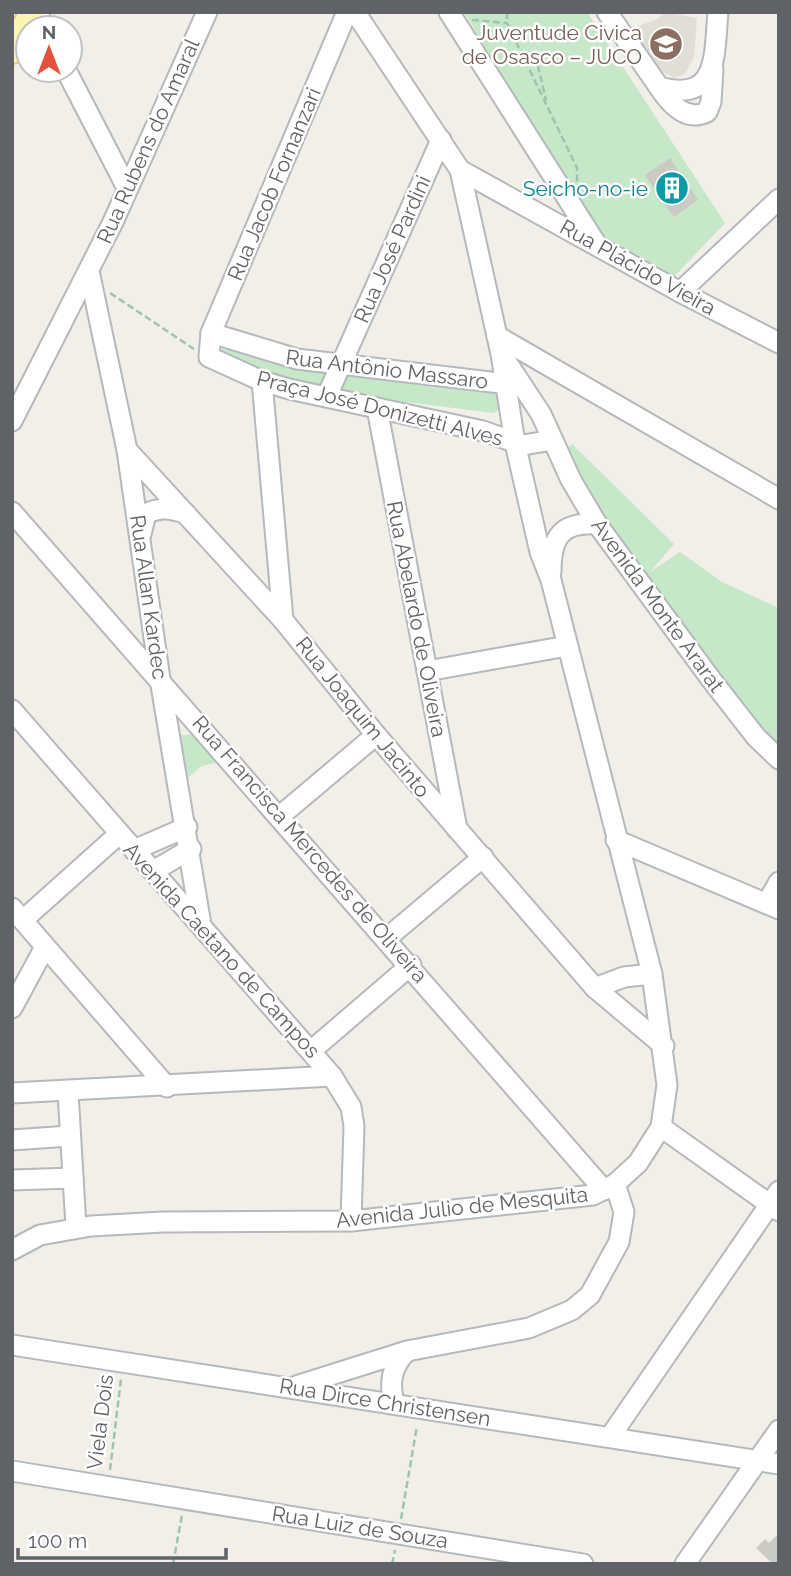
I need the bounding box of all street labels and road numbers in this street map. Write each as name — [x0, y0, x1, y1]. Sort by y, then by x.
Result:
street label: Rua Rubens do Amaral — [92, 34, 205, 247]
street label: Rua Jacob Fornanzari — [222, 84, 326, 284]
street label: Rua José Pardini — [348, 172, 436, 326]
street label: Rua Plácido Vieira — [556, 214, 720, 320]
street label: Rua Antônio Massaro — [284, 344, 490, 394]
street label: Praça José Donizetti Alves — [254, 365, 506, 451]
street label: Rua Abelardo de Oliveira — [382, 499, 452, 739]
street label: Rua Allan Kardec — [125, 513, 173, 681]
street label: Avenida Monte Ararat — [587, 513, 729, 697]
street label: Rua Joaquim Jacinto — [291, 632, 435, 802]
street label: Rua Francisca Mercedes de Oliveira — [187, 710, 433, 988]
street label: Avenida Caetano de Campos — [119, 837, 325, 1063]
street label: Avenida Julio de Mesquita — [335, 1181, 589, 1233]
street label: Viela Dois — [82, 1373, 118, 1471]
street label: Rua Dirce Christensen — [278, 1373, 492, 1431]
street label: Rua Luiz de Souza — [270, 1501, 450, 1553]

